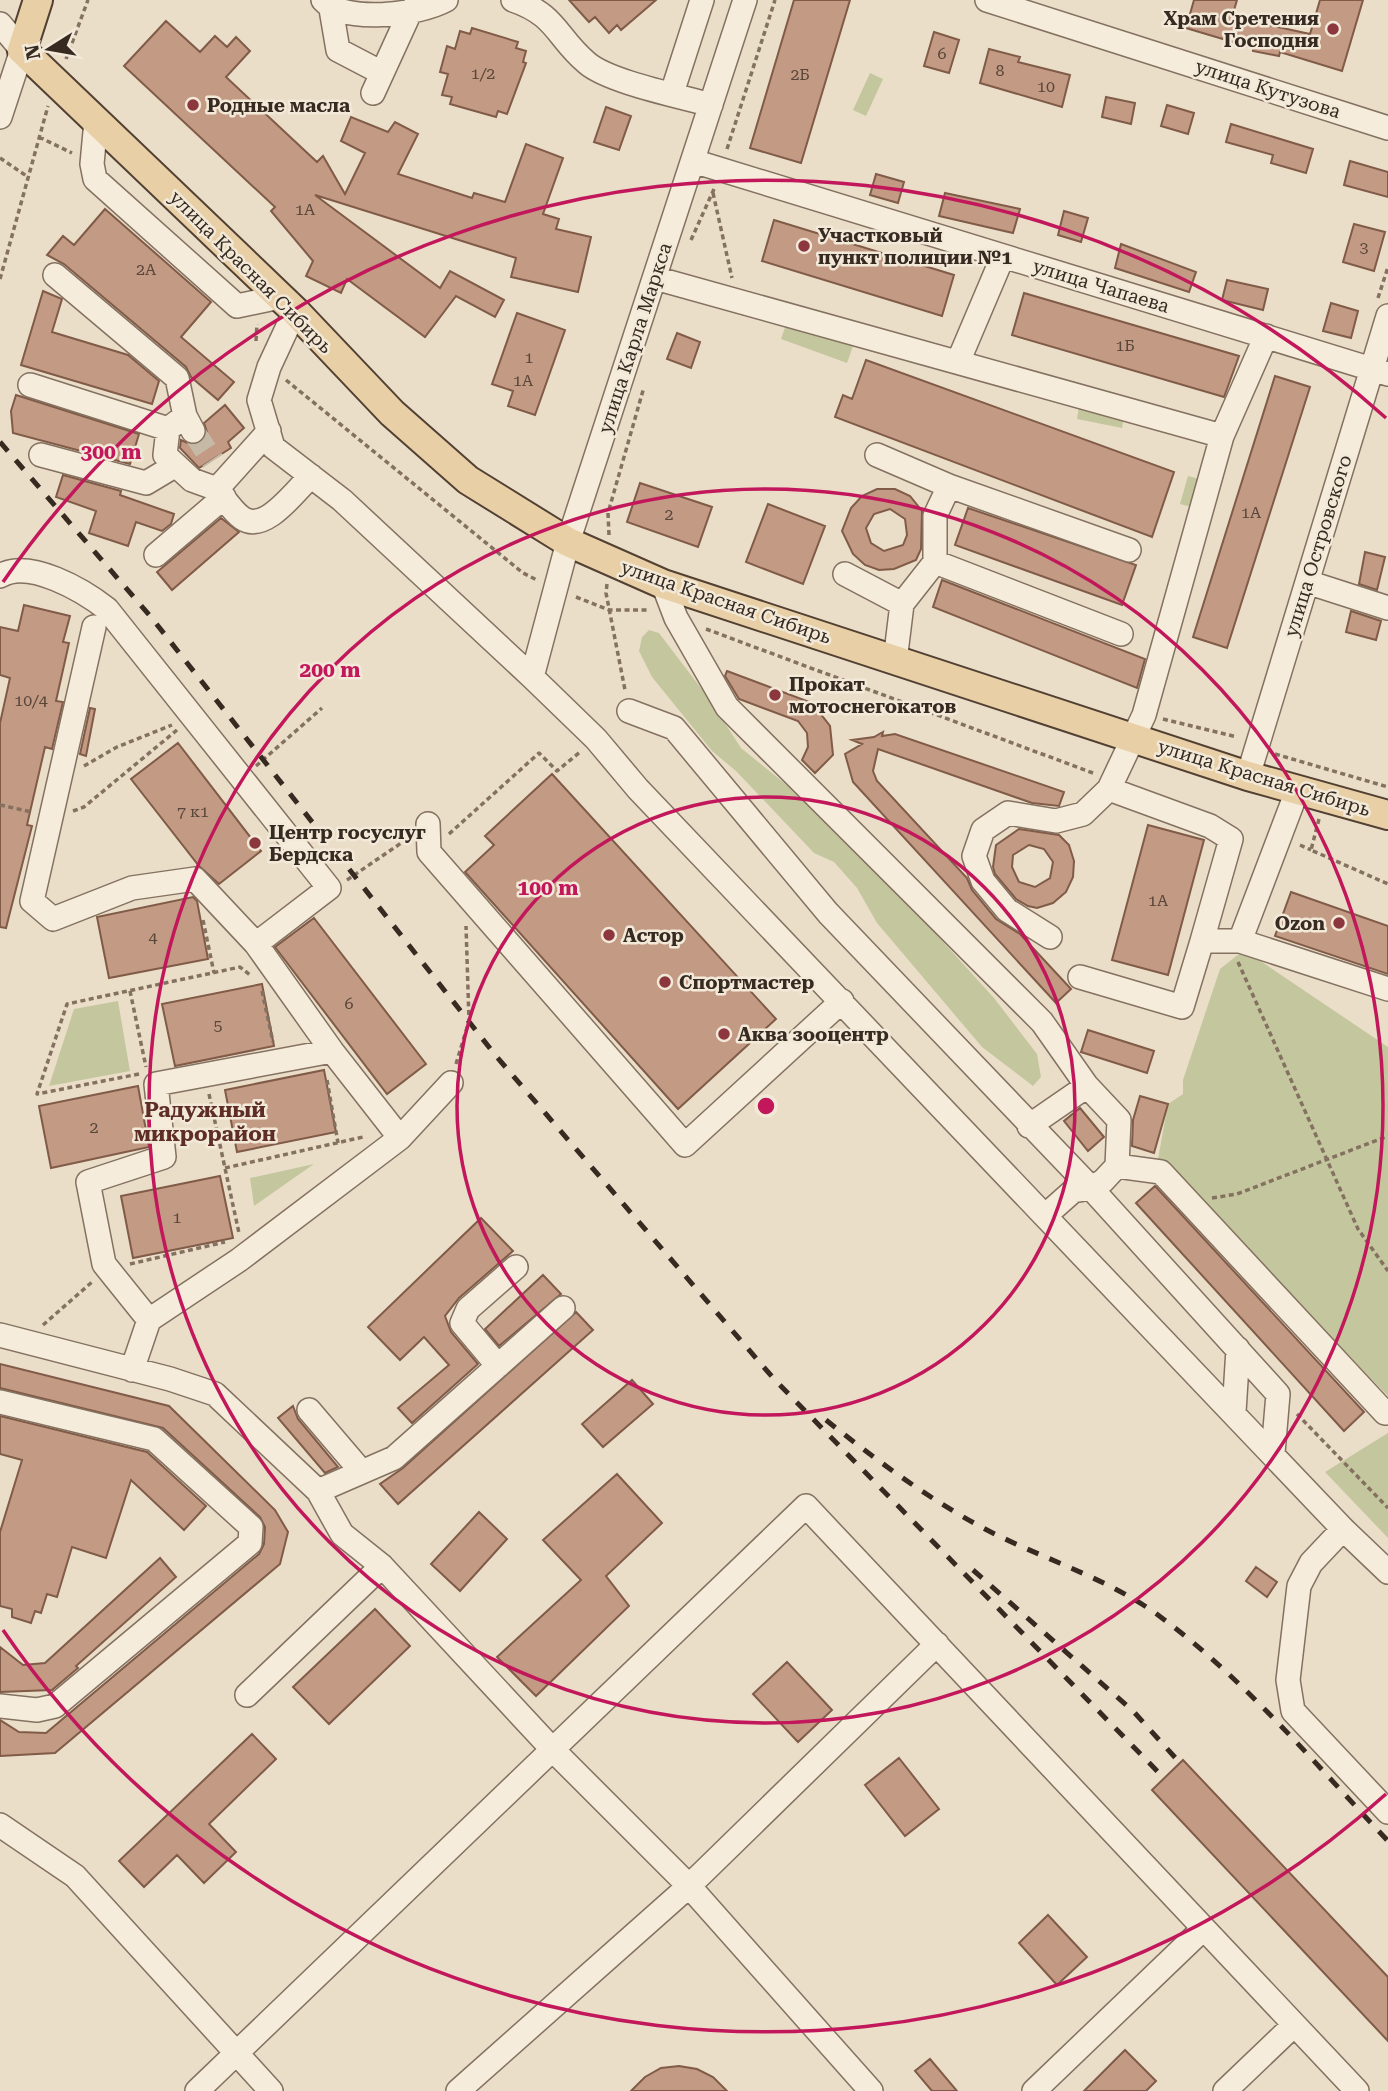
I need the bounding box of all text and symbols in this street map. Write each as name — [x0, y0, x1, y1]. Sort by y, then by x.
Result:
place label: Храм Сретения Господня — [1163, 7, 1319, 52]
north arrow — [14, 14, 84, 84]
marker: Храм Сретения Господня — [1325, 21, 1341, 37]
text: N — [20, 42, 45, 62]
house number: 6 — [938, 44, 947, 63]
street label: улица Кутузова — [1193, 55, 1344, 124]
house number: 8 — [996, 61, 1005, 80]
house number: 1/2 — [471, 64, 495, 83]
house number: 2Б — [790, 65, 810, 84]
house number: 10 — [1037, 77, 1055, 96]
place label: Родные масла — [207, 94, 350, 117]
marker: Родные масла — [185, 97, 201, 113]
street label: улица Красная Сибирь — [165, 186, 337, 358]
house number: 1А — [295, 200, 316, 219]
place label: Участковый пункт полиции №1 — [818, 224, 1012, 269]
marker: Участковый пункт полиции №1 — [796, 238, 812, 254]
house number: 3 — [1360, 238, 1369, 257]
street label: улица Карла Маркса — [593, 239, 677, 436]
street label: улица Чапаева — [1030, 254, 1173, 318]
house number: 2А — [136, 260, 157, 279]
house number: 1Б — [1115, 336, 1135, 355]
house number: 1 — [525, 348, 534, 367]
house number: 1А — [513, 371, 534, 390]
text: 300 m — [81, 440, 141, 464]
street label: улица Островского — [1279, 452, 1357, 640]
house number: 1А — [1241, 503, 1262, 522]
house number: 2 — [665, 505, 674, 524]
street label: улица Красная Сибирь — [618, 555, 834, 649]
text: 200 m — [300, 658, 360, 682]
place label: Прокат мотоснегокатов — [789, 673, 956, 718]
marker: Прокат мотоснегокатов — [767, 687, 783, 703]
house number: 10/4 — [14, 691, 48, 710]
street label: улица Красная Сибирь — [1155, 735, 1373, 821]
house number: 7 к1 — [177, 802, 209, 821]
place label: Центр госуслуг Бердска — [269, 821, 426, 866]
marker: Центр госуслуг Бердска — [247, 835, 263, 851]
text: 100 m — [518, 876, 578, 900]
house number: 1А — [1148, 891, 1169, 910]
place label: Ozon — [1275, 912, 1325, 935]
marker: Ozon — [1331, 915, 1347, 931]
place label: Астор — [623, 924, 684, 947]
marker: Астор — [601, 927, 617, 943]
house number: 4 — [149, 928, 158, 947]
place label: Спортмастер — [679, 971, 814, 994]
marker: Спортмастер — [657, 974, 673, 990]
house number: 6 — [345, 994, 354, 1013]
house number: 5 — [214, 1016, 223, 1035]
place label: Аква зооцентр — [738, 1023, 889, 1046]
marker: Аква зооцентр — [716, 1026, 732, 1042]
centre of rings — [754, 1094, 778, 1118]
district label: Радужный микрорайон — [134, 1098, 276, 1146]
house number: 2 — [90, 1118, 99, 1137]
house number: 1 — [173, 1208, 182, 1227]

